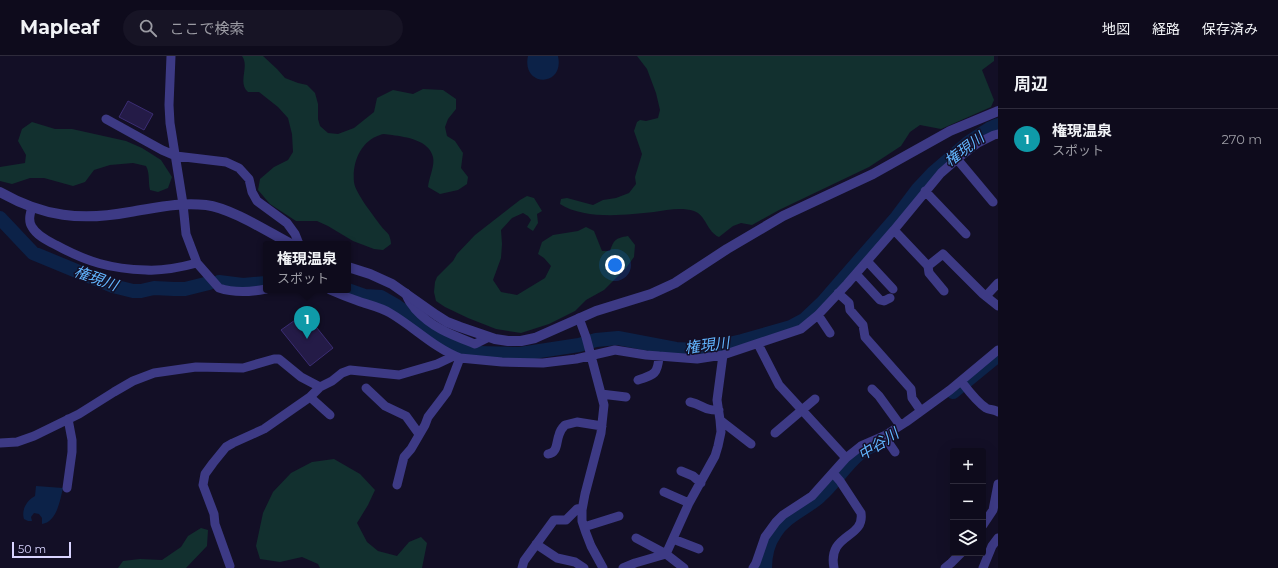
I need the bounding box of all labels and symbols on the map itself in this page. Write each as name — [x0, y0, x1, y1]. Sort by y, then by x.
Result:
water label: 権現川 — [940, 127, 989, 170]
your location — [605, 255, 625, 275]
water label: 権現川 — [72, 261, 122, 295]
pin: 1 — [294, 306, 320, 339]
water label: 権現川 — [684, 333, 732, 357]
water label: 中谷川 — [854, 423, 904, 464]
scale bar — [12, 540, 71, 559]

